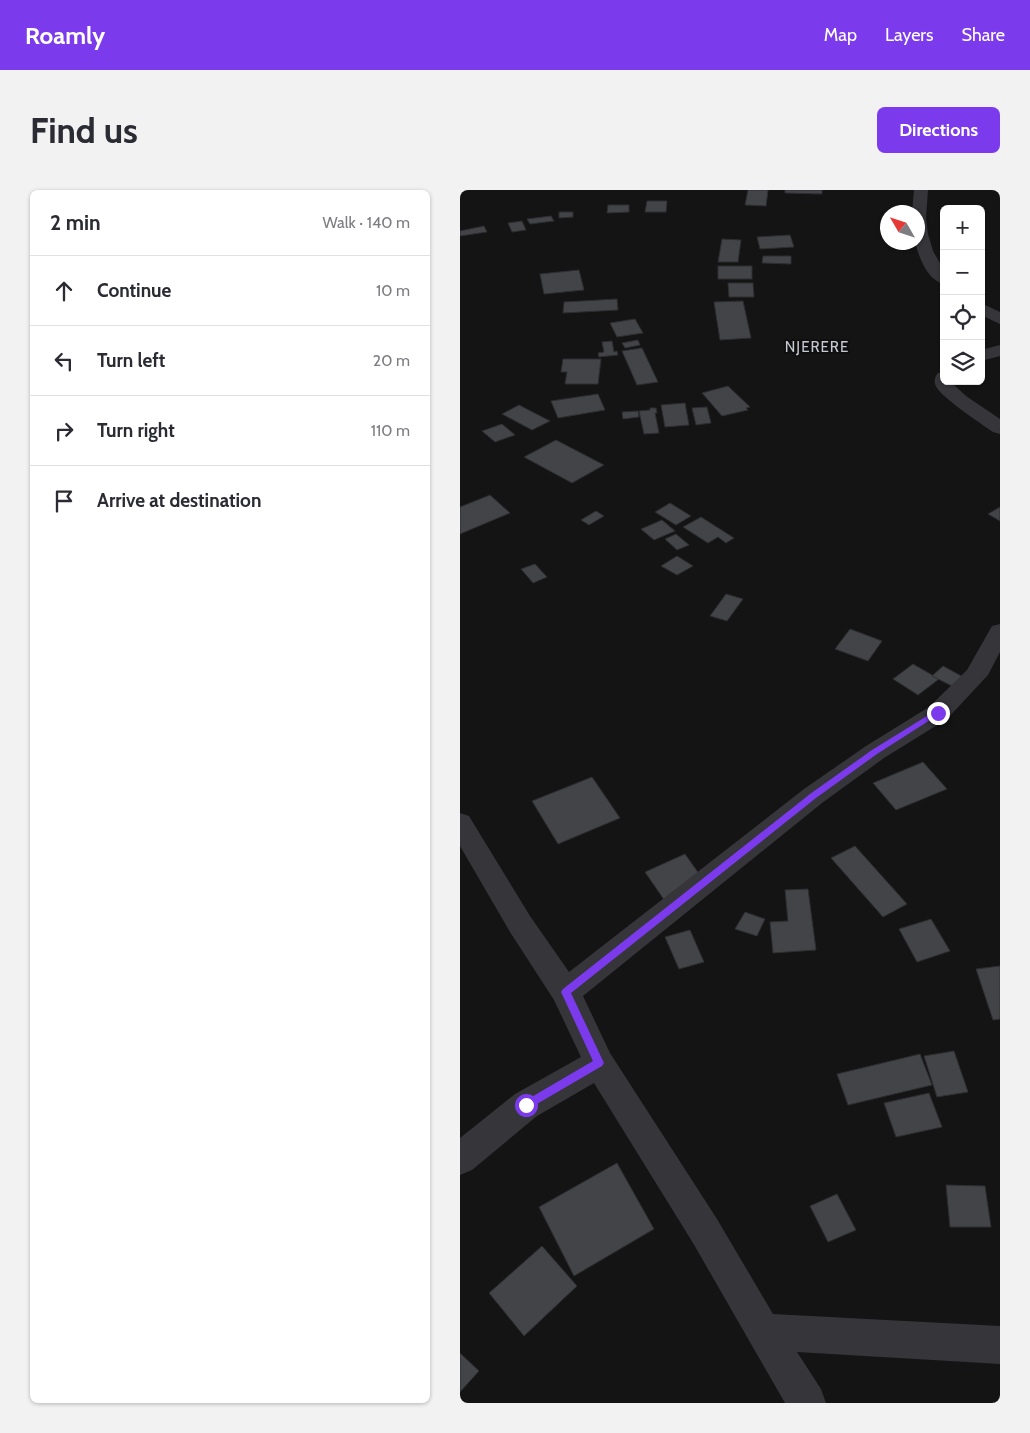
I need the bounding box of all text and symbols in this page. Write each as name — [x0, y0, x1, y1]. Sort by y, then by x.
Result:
text: Roamly — [25, 21, 105, 50]
text: Map — [824, 24, 857, 46]
text: Layers — [885, 24, 934, 46]
text: Share — [962, 24, 1005, 46]
button: Directions — [877, 107, 1000, 153]
text: Find us — [30, 109, 138, 152]
north arrow — [880, 205, 925, 250]
map controls — [940, 205, 985, 385]
button: + — [940, 205, 985, 250]
text: 2 min — [50, 210, 101, 235]
text: Walk · 140 m — [323, 213, 410, 232]
button: − — [940, 250, 985, 295]
icon: ahead — [50, 277, 78, 305]
text: Continue — [97, 279, 171, 302]
text: 10 m — [376, 281, 410, 300]
button: locate — [940, 295, 985, 340]
district label: NJERERE — [785, 338, 849, 356]
button: layers — [940, 340, 985, 385]
icon: left — [50, 347, 78, 375]
text: Turn left — [97, 349, 165, 372]
text: 20 m — [373, 351, 410, 370]
icon: right — [50, 417, 78, 445]
text: Turn right — [97, 419, 175, 442]
text: 110 m — [371, 421, 410, 440]
icon: arrive — [50, 487, 78, 515]
text: Arrive at destination — [97, 489, 261, 512]
route end — [927, 702, 950, 725]
route start — [515, 1094, 538, 1117]

